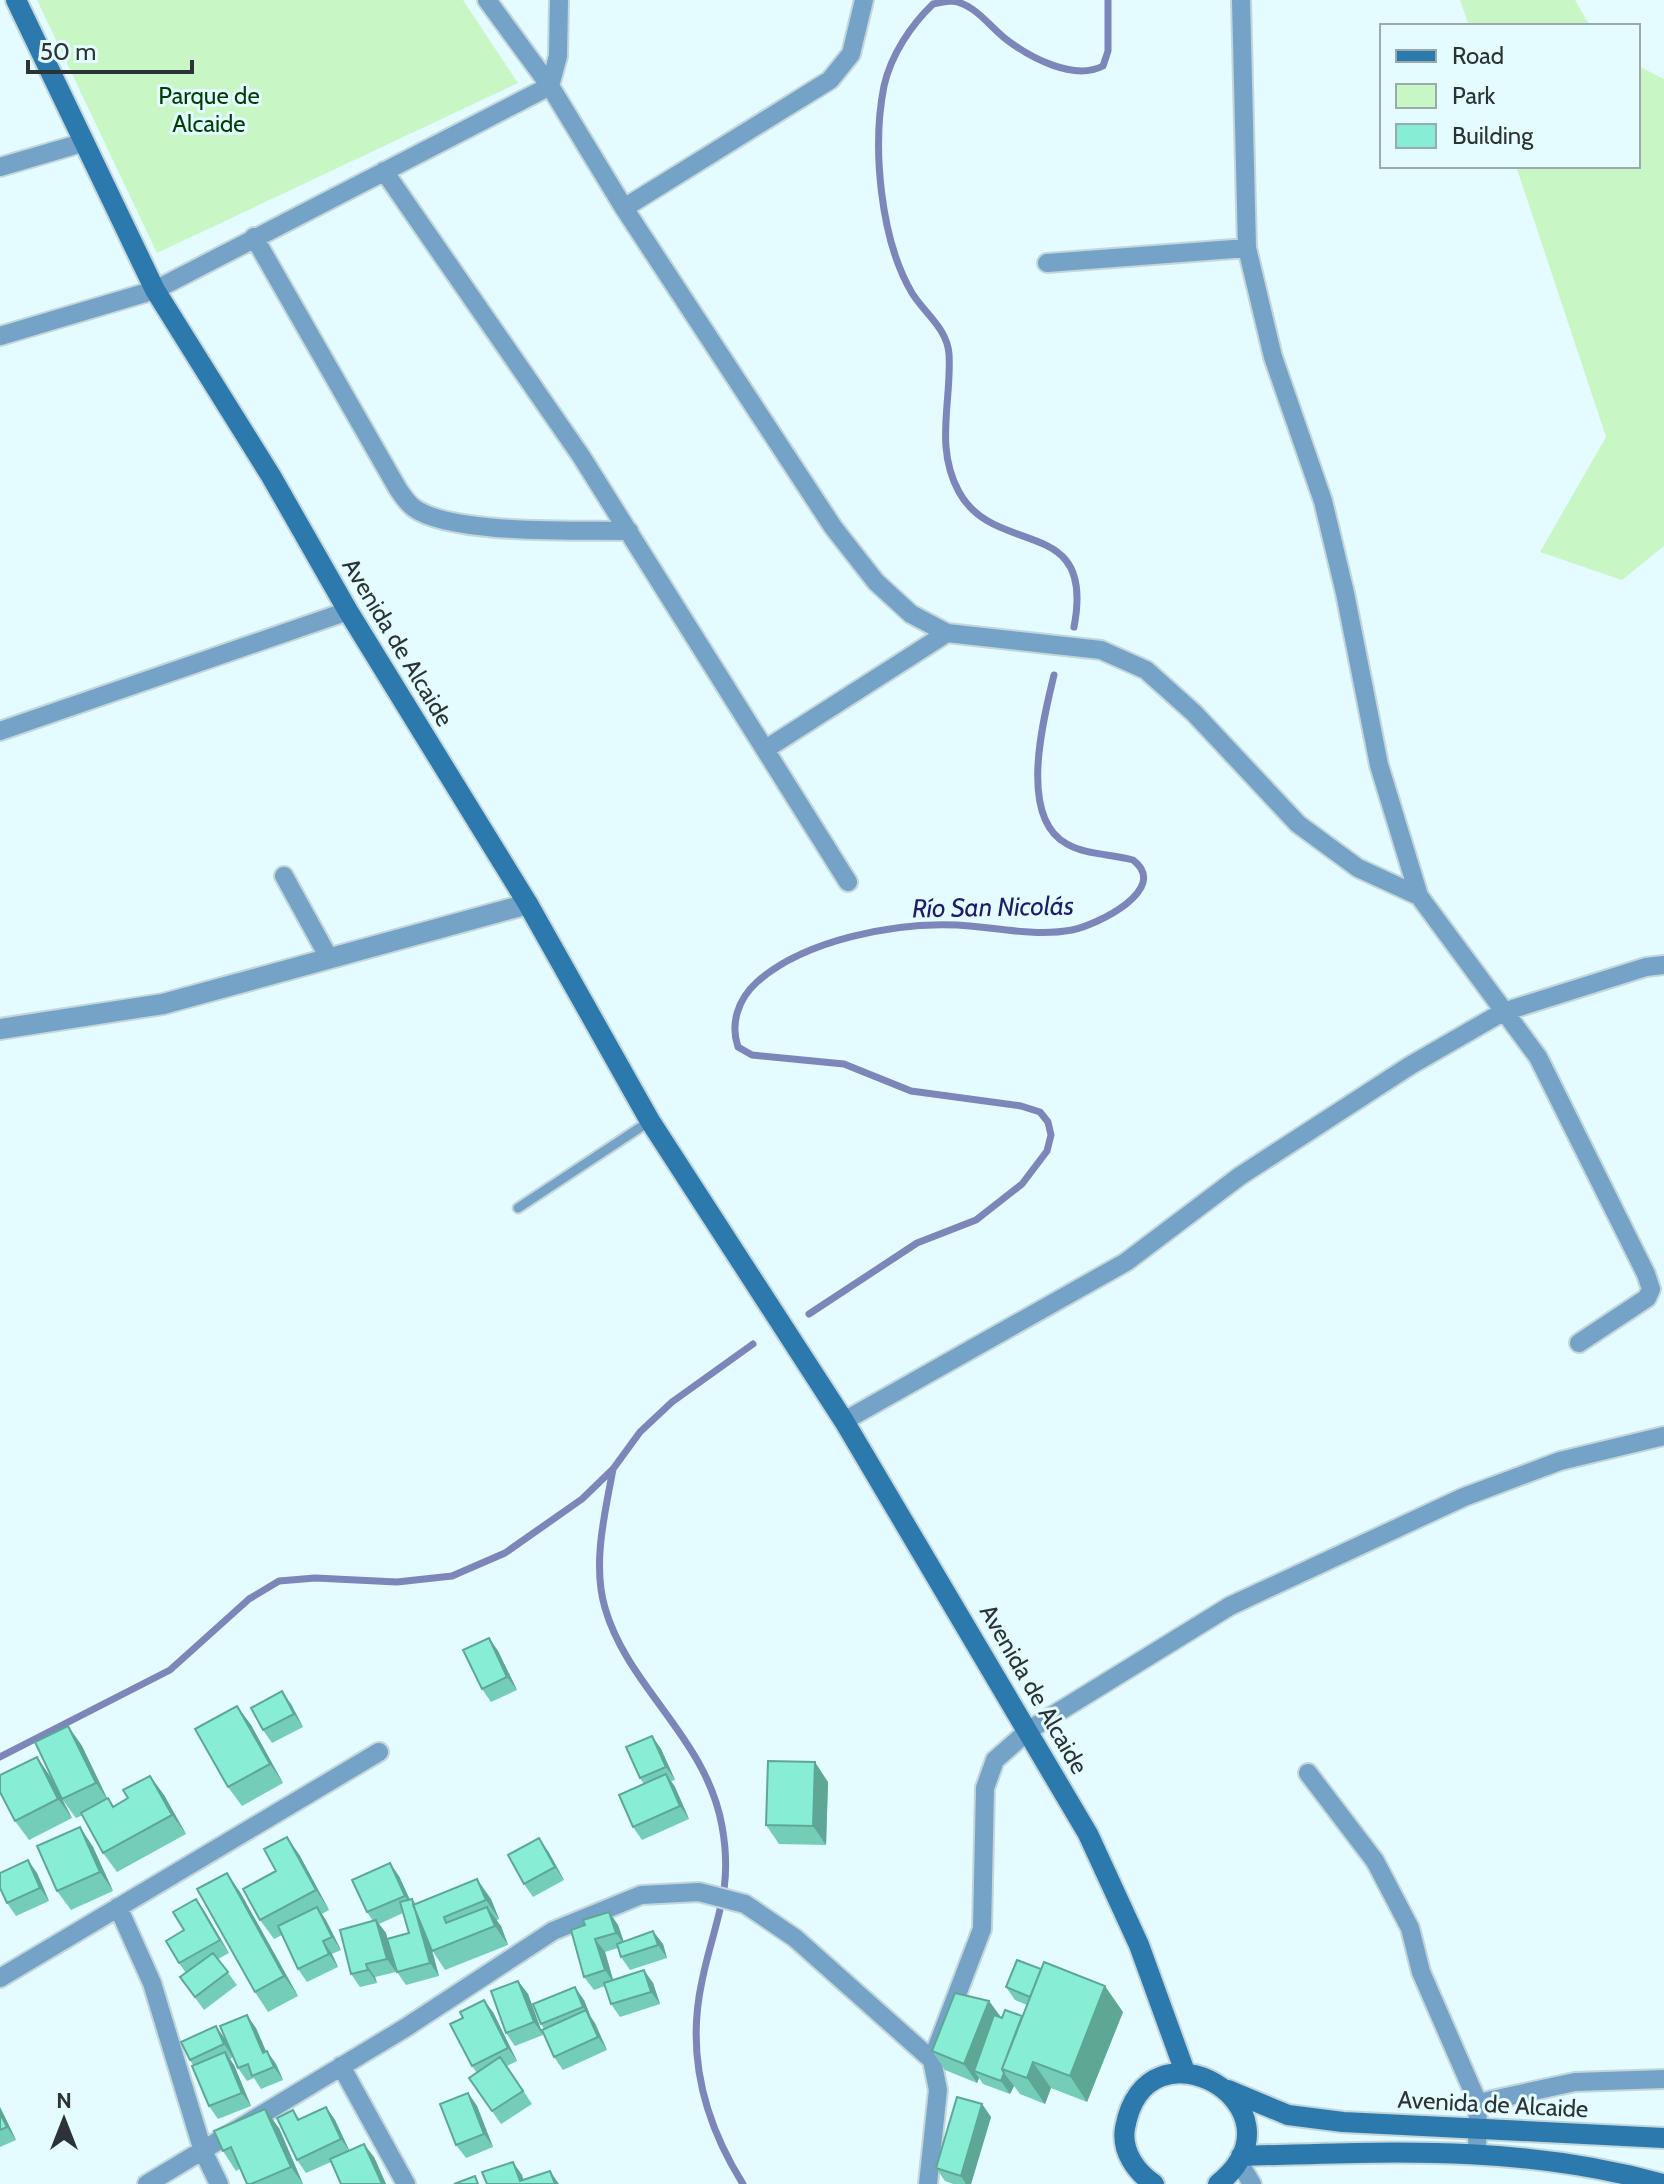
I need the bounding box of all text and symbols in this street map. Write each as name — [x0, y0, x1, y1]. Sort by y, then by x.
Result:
scale bar — [28, 24, 192, 74]
legend — [1380, 24, 1640, 168]
text: 50 m — [40, 37, 96, 66]
text: Road — [1452, 41, 1504, 70]
park label: Parque de Alcaide — [158, 81, 260, 138]
text: Park — [1452, 81, 1495, 110]
text: Building — [1452, 121, 1534, 150]
street label: Avenida de Alcaide — [336, 553, 460, 731]
water label: Río San Nicolás — [912, 890, 1074, 924]
street label: Avenida de Alcaide — [974, 1599, 1094, 1779]
north arrow — [24, 2080, 104, 2160]
street label: Avenida de Alcaide — [1397, 2085, 1589, 2123]
text: N — [56, 2087, 72, 2114]

